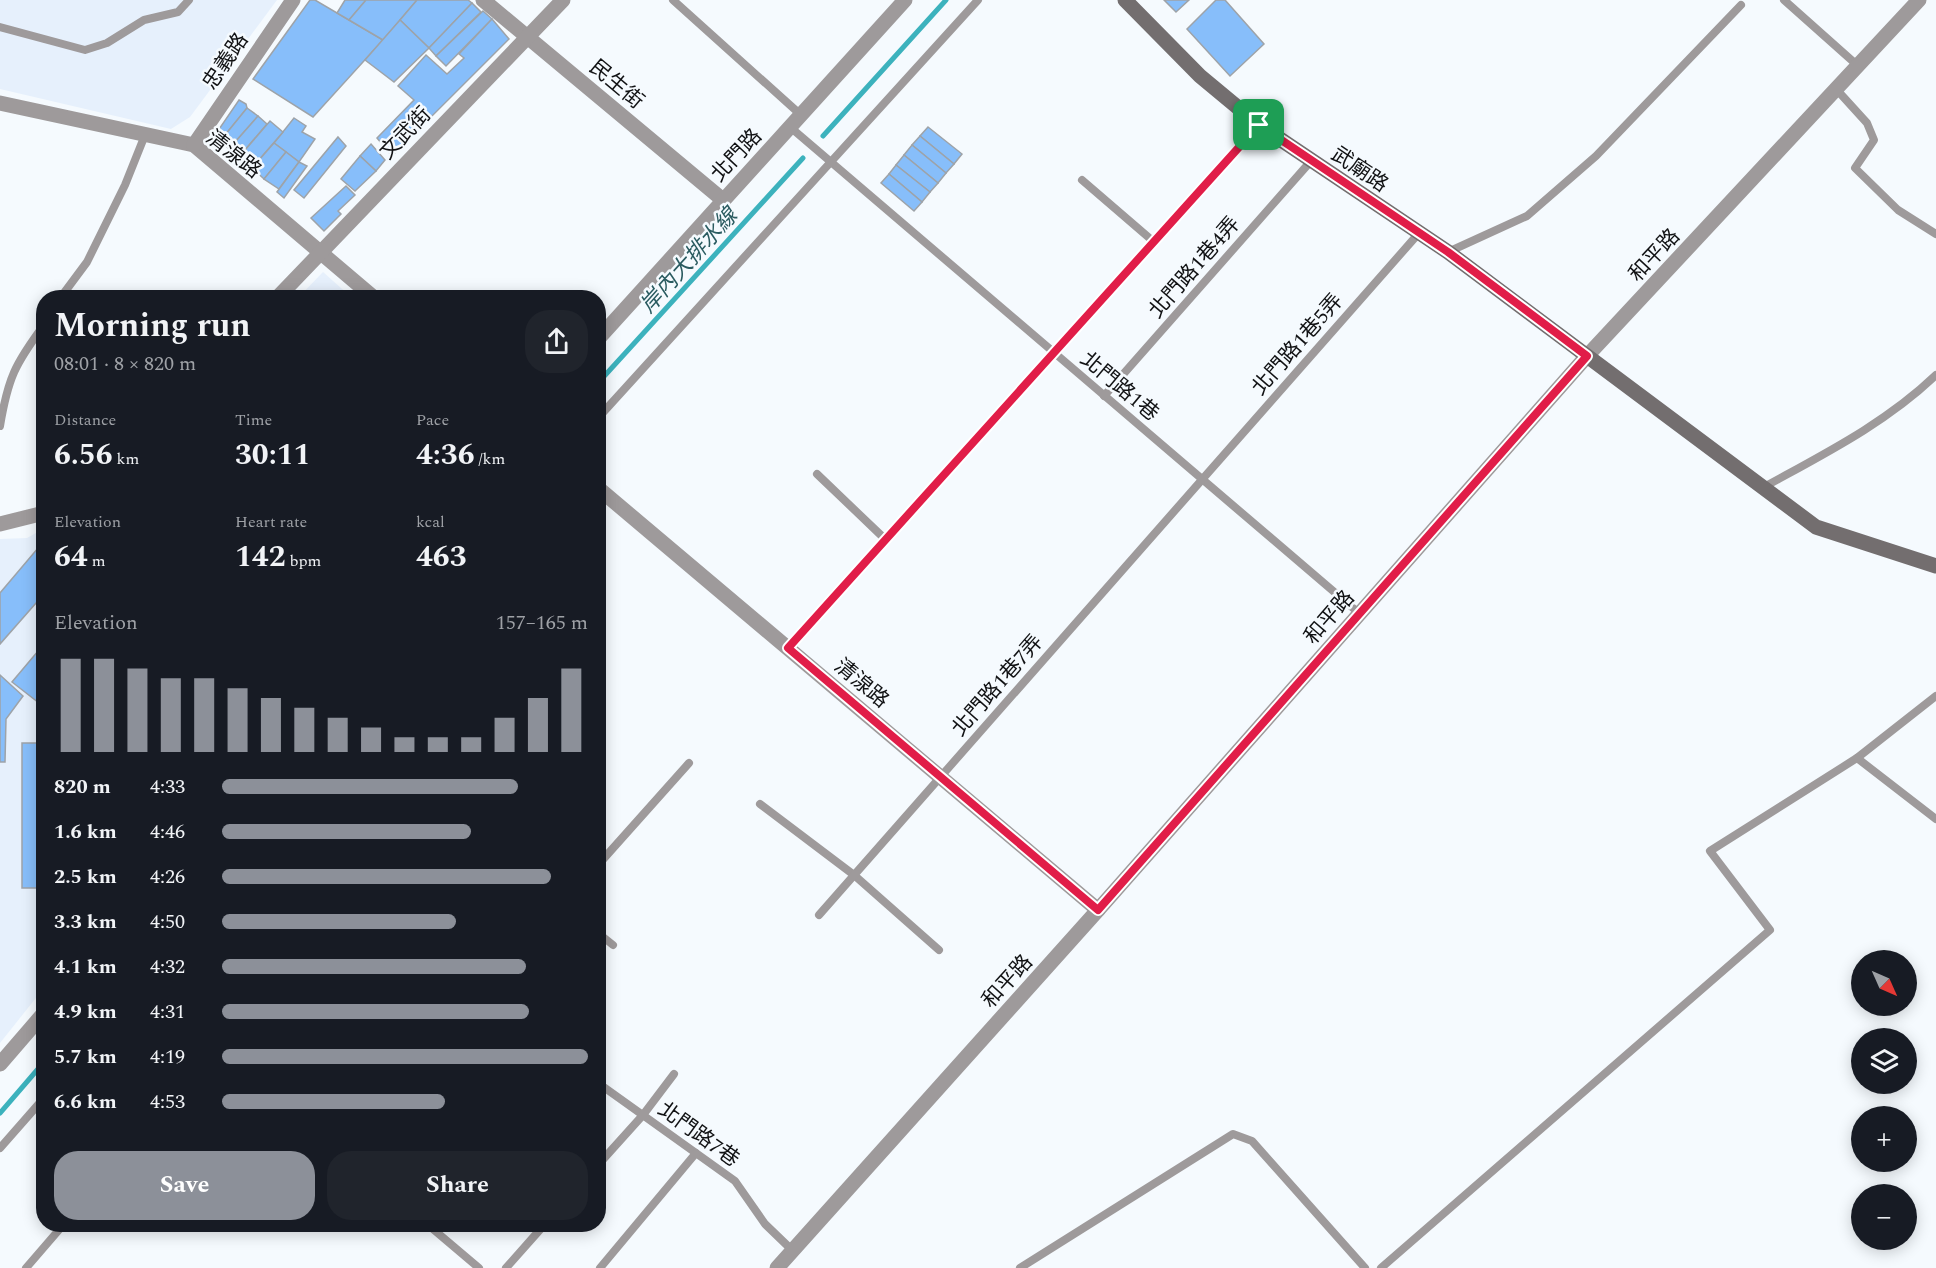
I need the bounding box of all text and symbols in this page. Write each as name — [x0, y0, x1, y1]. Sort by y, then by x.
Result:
street label: 忠義路 — [195, 26, 257, 97]
street label: 民生街 — [582, 52, 651, 117]
pin — [1233, 99, 1284, 150]
street label: 文武街 — [372, 100, 439, 167]
icon: arrive — [1242, 108, 1275, 141]
street label: 北門路 — [704, 122, 770, 190]
street label: 清湶路 — [199, 123, 268, 187]
street label: 武廟路 — [1324, 139, 1395, 201]
water label: 岸內大排水線 — [633, 199, 748, 321]
street label: 北門路1巷4弄 — [1141, 210, 1248, 326]
street label: 和平路 — [1622, 222, 1688, 290]
street label: 北門路1巷5弄 — [1244, 287, 1351, 403]
text: Morning run — [54, 301, 251, 351]
button: share — [525, 310, 588, 373]
street label: 北門路1巷 — [1073, 344, 1166, 429]
text: 08:01 · 8 × 820 m — [54, 349, 196, 379]
text: Distance — [54, 408, 116, 432]
text: Time — [235, 408, 272, 432]
text: Pace — [416, 408, 449, 432]
text: 6.56 — [54, 432, 113, 478]
text: 30:11 — [235, 432, 310, 478]
text: 4:36 — [416, 432, 475, 478]
text: km — [113, 447, 139, 471]
text: /km — [475, 447, 505, 471]
text: Elevation — [54, 510, 121, 534]
text: Heart rate — [235, 510, 307, 534]
text: kcal — [416, 510, 445, 534]
text: 64 — [54, 534, 88, 580]
text: 142 — [235, 534, 286, 580]
text: 463 — [416, 534, 467, 580]
text: m — [88, 549, 105, 573]
text: bpm — [286, 549, 321, 573]
street label: 和平路 — [1297, 583, 1362, 652]
text: Elevation — [54, 608, 138, 638]
text: 157–165 m — [496, 608, 588, 638]
street label: 北門路1巷7弄 — [944, 628, 1051, 744]
street label: 清湶路 — [827, 651, 896, 716]
text: 820 m — [54, 772, 111, 802]
text: 4:33 — [150, 772, 185, 802]
text: 1.6 km — [54, 817, 117, 847]
text: 4:46 — [150, 817, 185, 847]
text: 2.5 km — [54, 862, 117, 892]
text: 4:26 — [150, 862, 185, 892]
text: 3.3 km — [54, 907, 117, 937]
text: 4:50 — [150, 907, 185, 937]
street label: 和平路 — [975, 948, 1041, 1016]
north arrow — [1851, 950, 1917, 1016]
map controls — [1851, 950, 1917, 1250]
text: 4.1 km — [54, 952, 117, 982]
text: 4:32 — [150, 952, 185, 982]
text: 4.9 km — [54, 997, 117, 1027]
text: 4:31 — [150, 997, 185, 1027]
button: layers — [1851, 1028, 1917, 1094]
text: 5.7 km — [54, 1042, 117, 1072]
text: 4:19 — [150, 1042, 185, 1072]
text: 6.6 km — [54, 1087, 117, 1117]
text: 4:53 — [150, 1087, 185, 1117]
street label: 北門路7巷 — [651, 1094, 746, 1176]
button: + — [1851, 1106, 1917, 1172]
button: Save — [54, 1151, 315, 1220]
button: Share — [327, 1151, 588, 1220]
button: − — [1851, 1184, 1917, 1250]

